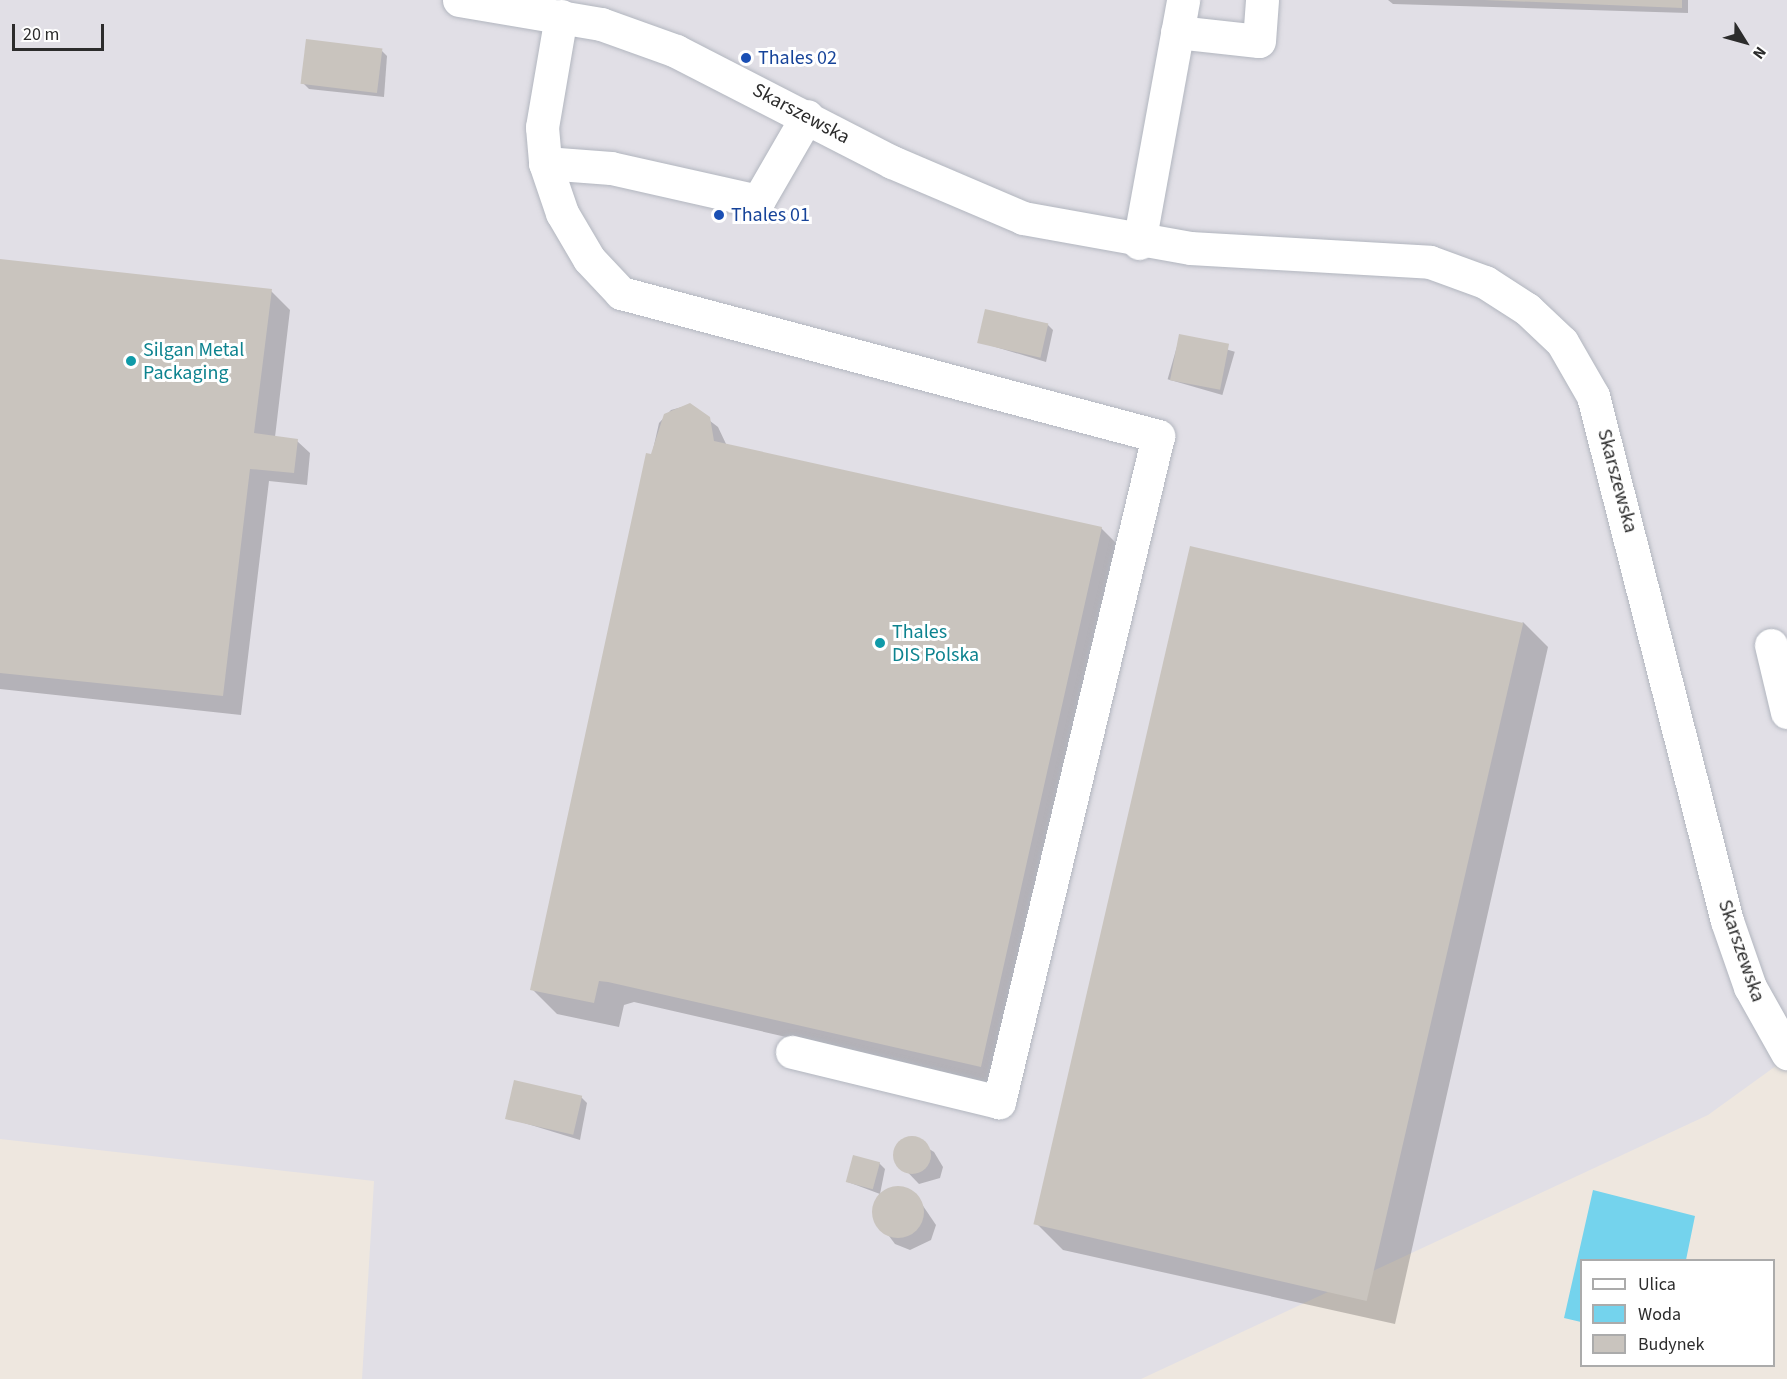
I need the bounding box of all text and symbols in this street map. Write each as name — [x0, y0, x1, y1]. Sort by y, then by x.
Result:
scale bar — [15, 12, 106, 50]
north arrow — [1715, 12, 1775, 72]
text: 20 m — [23, 22, 59, 47]
text: N — [1747, 42, 1771, 64]
place label: Thales 02 — [758, 46, 837, 70]
marker: Thales 02 — [739, 51, 753, 65]
street label: Skarszewska — [748, 78, 854, 150]
place label: Thales 01 — [731, 203, 810, 227]
marker: Thales 01 — [712, 208, 726, 222]
place label: Silgan Metal Packaging — [143, 338, 244, 385]
marker: Silgan Metal Packaging — [124, 354, 138, 368]
street label: Skarszewska — [1592, 426, 1642, 536]
place label: Thales DIS Polska — [892, 620, 979, 667]
marker: Thales DIS Polska — [873, 636, 887, 650]
street label: Skarszewska — [1712, 897, 1770, 1005]
legend — [1580, 1259, 1775, 1367]
text: Ulica — [1638, 1272, 1676, 1297]
text: Woda — [1638, 1302, 1681, 1327]
text: Budynek — [1638, 1332, 1704, 1357]

